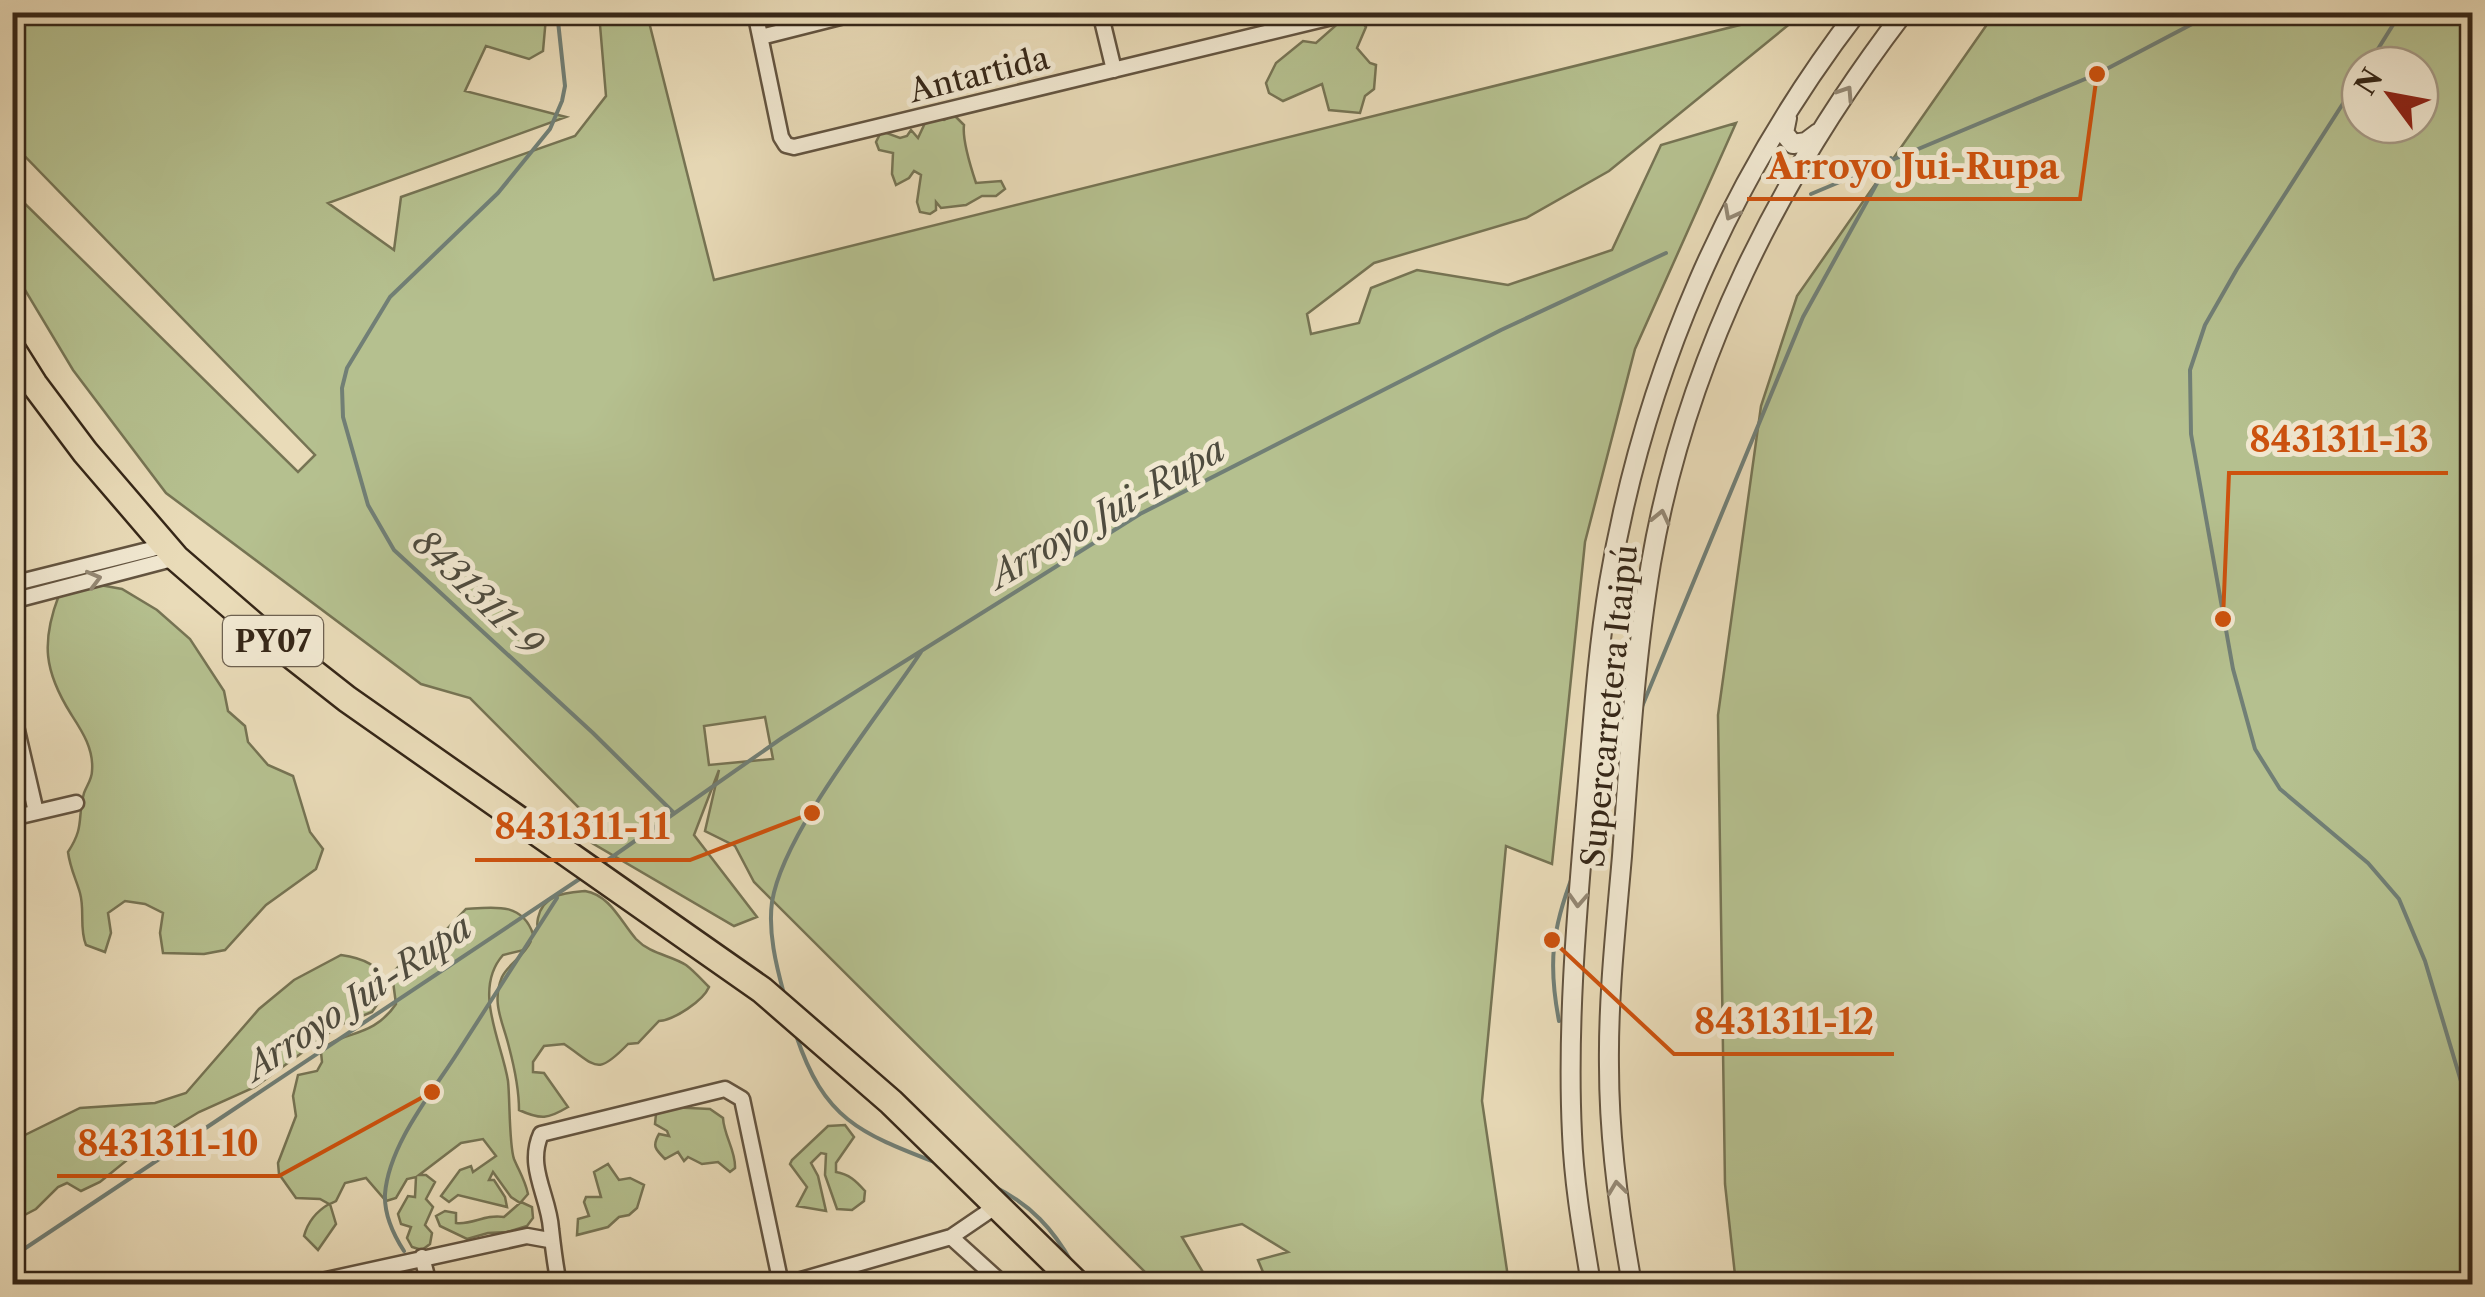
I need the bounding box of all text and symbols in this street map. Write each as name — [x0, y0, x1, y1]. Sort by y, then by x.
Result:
street label: Antartida — [904, 38, 1053, 110]
north arrow — [2340, 45, 2440, 145]
text: N — [2348, 62, 2390, 101]
one-way arrow — [1833, 86, 1852, 104]
callout: Arroyo Jui-Rupa — [1747, 134, 2080, 199]
text: Arroyo Jui-Rupa — [1766, 145, 2060, 188]
one-way arrow — [1723, 202, 1743, 220]
callout: 8431311-13 — [2229, 408, 2448, 473]
text: 8431311-13 — [2249, 418, 2429, 461]
water label: Arroyo Jui-Rupa — [977, 427, 1232, 599]
one-way arrow — [1649, 509, 1670, 526]
water label: 8431311-9 — [403, 520, 552, 665]
street label: Supercarretera Itaipú — [1573, 543, 1645, 869]
one-way arrow — [85, 570, 102, 591]
road number: PY07 — [223, 616, 323, 666]
callout: 8431311-11 — [475, 795, 690, 860]
text: 8431311-11 — [494, 805, 670, 848]
one-way arrow — [1568, 892, 1589, 908]
water label: Arroyo Jui-Rupa — [232, 905, 480, 1092]
callout: 8431311-12 — [1674, 989, 1894, 1054]
text: 8431311-12 — [1694, 1000, 1874, 1043]
callout: 8431311-10 — [57, 1111, 279, 1176]
text: 8431311-10 — [77, 1122, 259, 1165]
one-way arrow — [1607, 1180, 1628, 1196]

